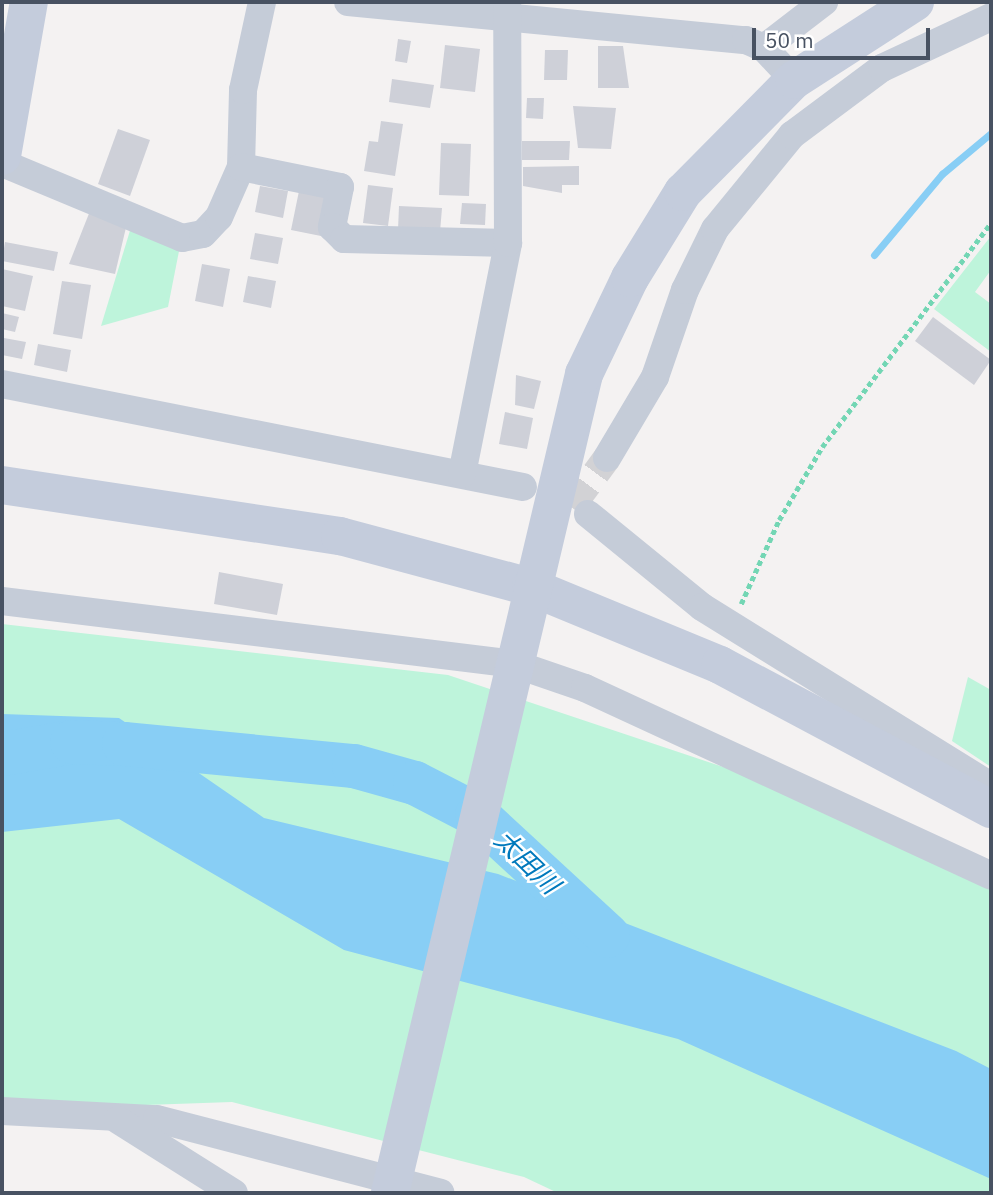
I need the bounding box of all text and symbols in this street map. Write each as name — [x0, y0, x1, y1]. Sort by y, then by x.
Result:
scale bar — [755, 14, 934, 58]
text: 50 m — [765, 26, 814, 54]
water label: 太田川 — [488, 824, 566, 900]

